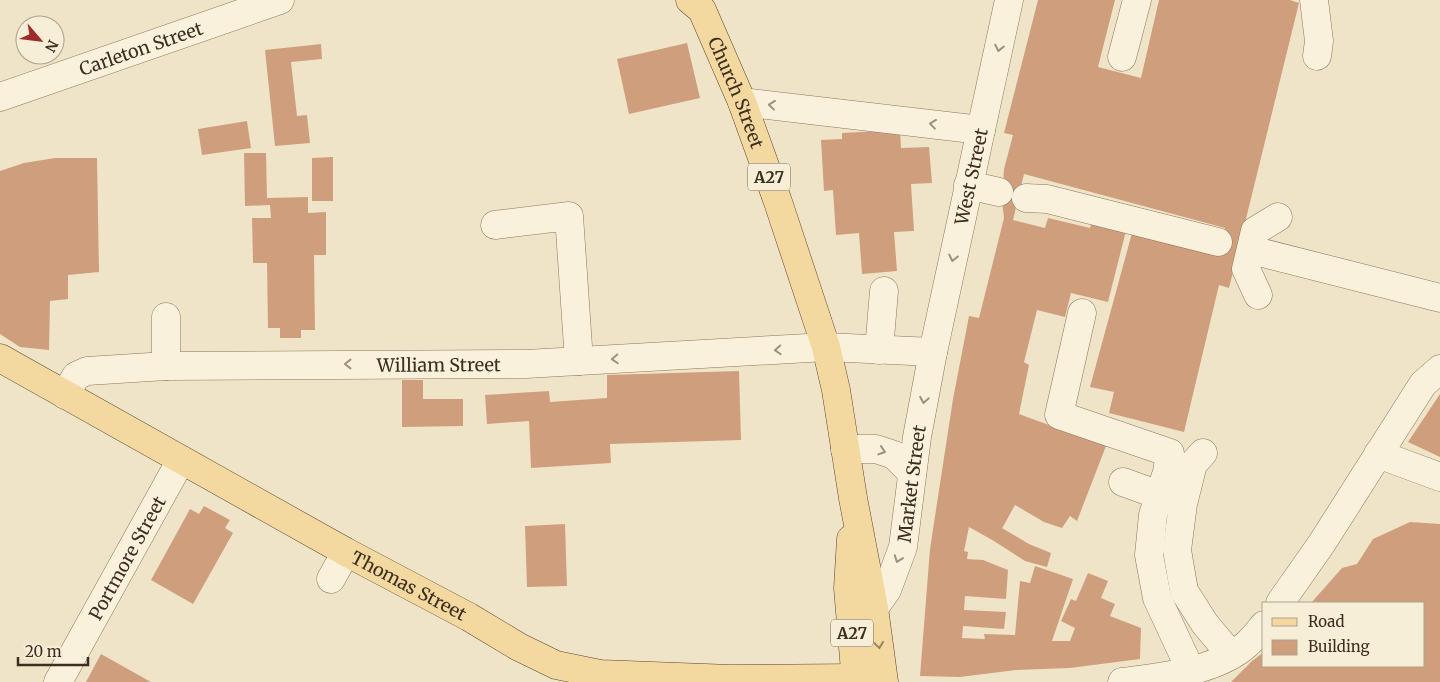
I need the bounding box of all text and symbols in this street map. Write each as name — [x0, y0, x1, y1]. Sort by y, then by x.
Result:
north arrow — [15, 15, 65, 65]
street label: Carleton Street — [76, 16, 206, 80]
street label: Church Street — [703, 33, 769, 151]
text: N — [41, 37, 62, 55]
one-way arrow — [994, 43, 1005, 52]
one-way arrow — [767, 100, 775, 111]
one-way arrow — [929, 119, 937, 130]
street label: West Street — [949, 126, 993, 228]
road number: A27 — [748, 163, 790, 190]
one-way arrow — [948, 253, 959, 262]
one-way arrow — [773, 345, 781, 356]
street label: William Street — [376, 353, 501, 376]
one-way arrow — [611, 354, 619, 365]
one-way arrow — [344, 359, 352, 369]
one-way arrow — [920, 396, 930, 405]
street label: Market Street — [892, 423, 931, 544]
one-way arrow — [877, 446, 886, 456]
street label: Portmore Street — [83, 492, 170, 624]
street label: Thomas Street — [347, 545, 471, 625]
one-way arrow — [894, 554, 904, 563]
legend — [1262, 602, 1425, 667]
text: Road — [1308, 612, 1344, 631]
road number: A27 — [831, 620, 873, 646]
scale bar — [18, 634, 88, 666]
text: Building — [1308, 637, 1370, 656]
one-way arrow — [874, 641, 884, 649]
text: 20 m — [25, 642, 62, 661]

